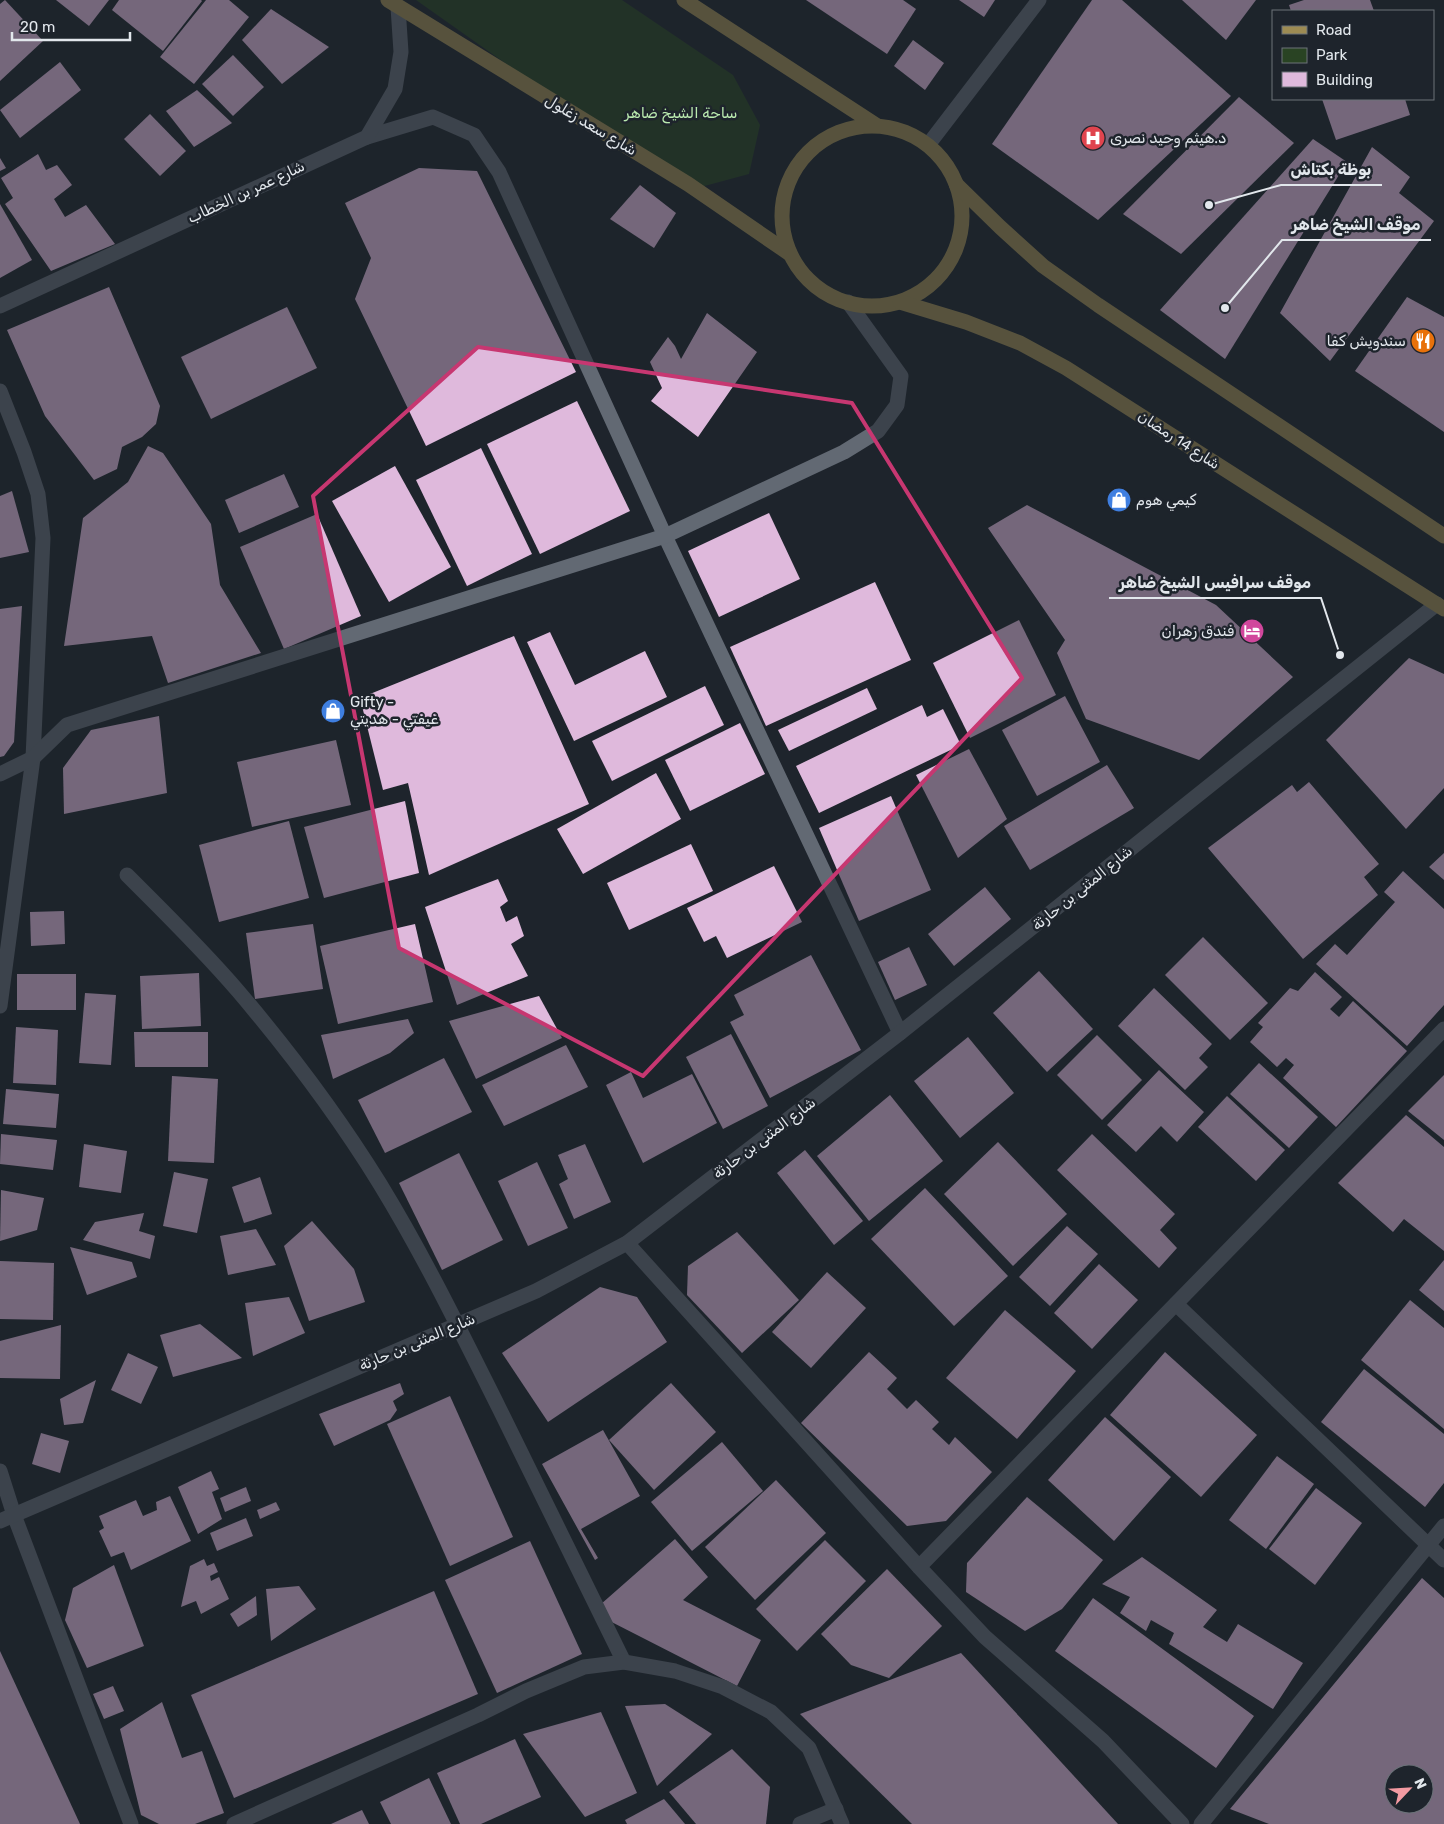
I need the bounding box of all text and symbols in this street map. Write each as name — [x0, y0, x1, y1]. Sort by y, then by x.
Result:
scale bar — [12, 10, 130, 42]
legend — [1272, 10, 1434, 100]
text: 20 m — [20, 18, 55, 36]
text: Road — [1316, 21, 1352, 39]
text: Park — [1316, 46, 1347, 64]
text: Building — [1316, 71, 1373, 89]
street label: شارع سعد زغلول — [541, 91, 640, 161]
park label: ساحة الشيخ ضاهر — [623, 104, 738, 124]
hospital icon: د.هيثم وحيد نصرى — [1080, 125, 1106, 151]
place label: د.هيثم وحيد نصرى — [1110, 129, 1226, 148]
callout: بوظة بكتاش — [1281, 154, 1382, 185]
street label: شارع عمر بن الخطاب — [184, 157, 308, 229]
text: بوظة بكتاش — [1291, 160, 1371, 179]
callout: موقف الشيخ ضاهر — [1282, 209, 1431, 240]
text: موقف الشيخ ضاهر — [1291, 215, 1421, 236]
restaurant icon: سندويش كفا — [1410, 328, 1436, 354]
place label: سندويش كفا — [1327, 332, 1406, 351]
street label: شارع 14 رمضان — [1134, 407, 1223, 475]
shop icon: كيمي هوم — [1106, 487, 1132, 513]
place label: كيمي هوم — [1136, 491, 1197, 512]
callout: موقف سرافيس الشيخ ضاهر — [1109, 567, 1321, 598]
text: موقف سرافيس الشيخ ضاهر — [1118, 573, 1311, 594]
hotel icon: فندق زهران — [1239, 618, 1265, 644]
place label: فندق زهران — [1162, 622, 1234, 640]
place label: Gifty - غيفتي - هديتي — [350, 693, 439, 731]
shop icon: Gifty - غيفتي - هديتي — [320, 698, 346, 724]
street label: شارع المثنى بن حارثة — [1028, 842, 1137, 936]
street label: شارع المثنى بن حارثة — [709, 1093, 820, 1184]
street label: شارع المثنى بن حارثة — [356, 1309, 478, 1376]
north arrow — [1384, 1764, 1434, 1814]
text: N — [1410, 1776, 1430, 1792]

